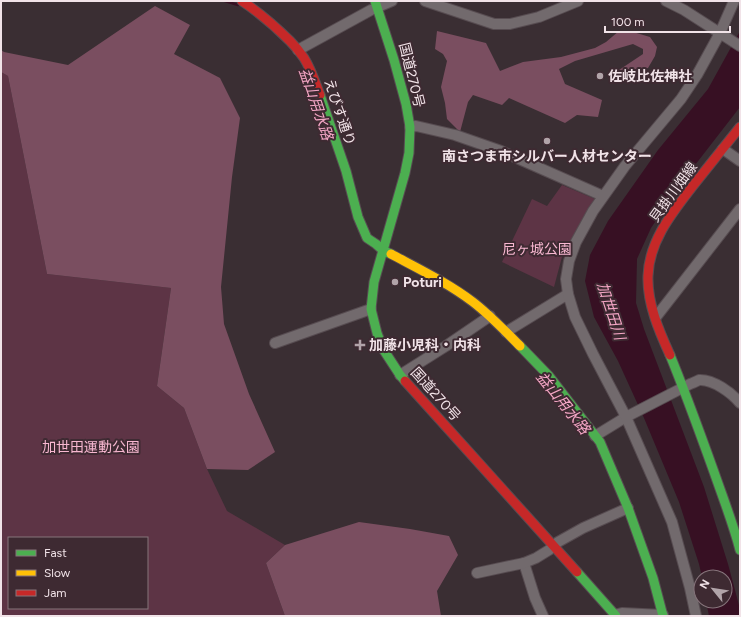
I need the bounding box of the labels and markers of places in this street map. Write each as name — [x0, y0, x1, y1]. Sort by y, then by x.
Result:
place label: 佐岐比佐神社 — [608, 68, 692, 85]
marker: 佐岐比佐神社 — [595, 71, 605, 81]
marker: 南さつま市シルバー人材センター — [542, 136, 552, 146]
place label: 南さつま市シルバー人材センター — [442, 148, 652, 165]
place label: Poturi — [403, 274, 442, 291]
marker: Poturi — [390, 277, 400, 287]
place label: 加藤小児科・内科 — [369, 337, 481, 354]
marker: 加藤小児科・内科 — [354, 339, 366, 351]

